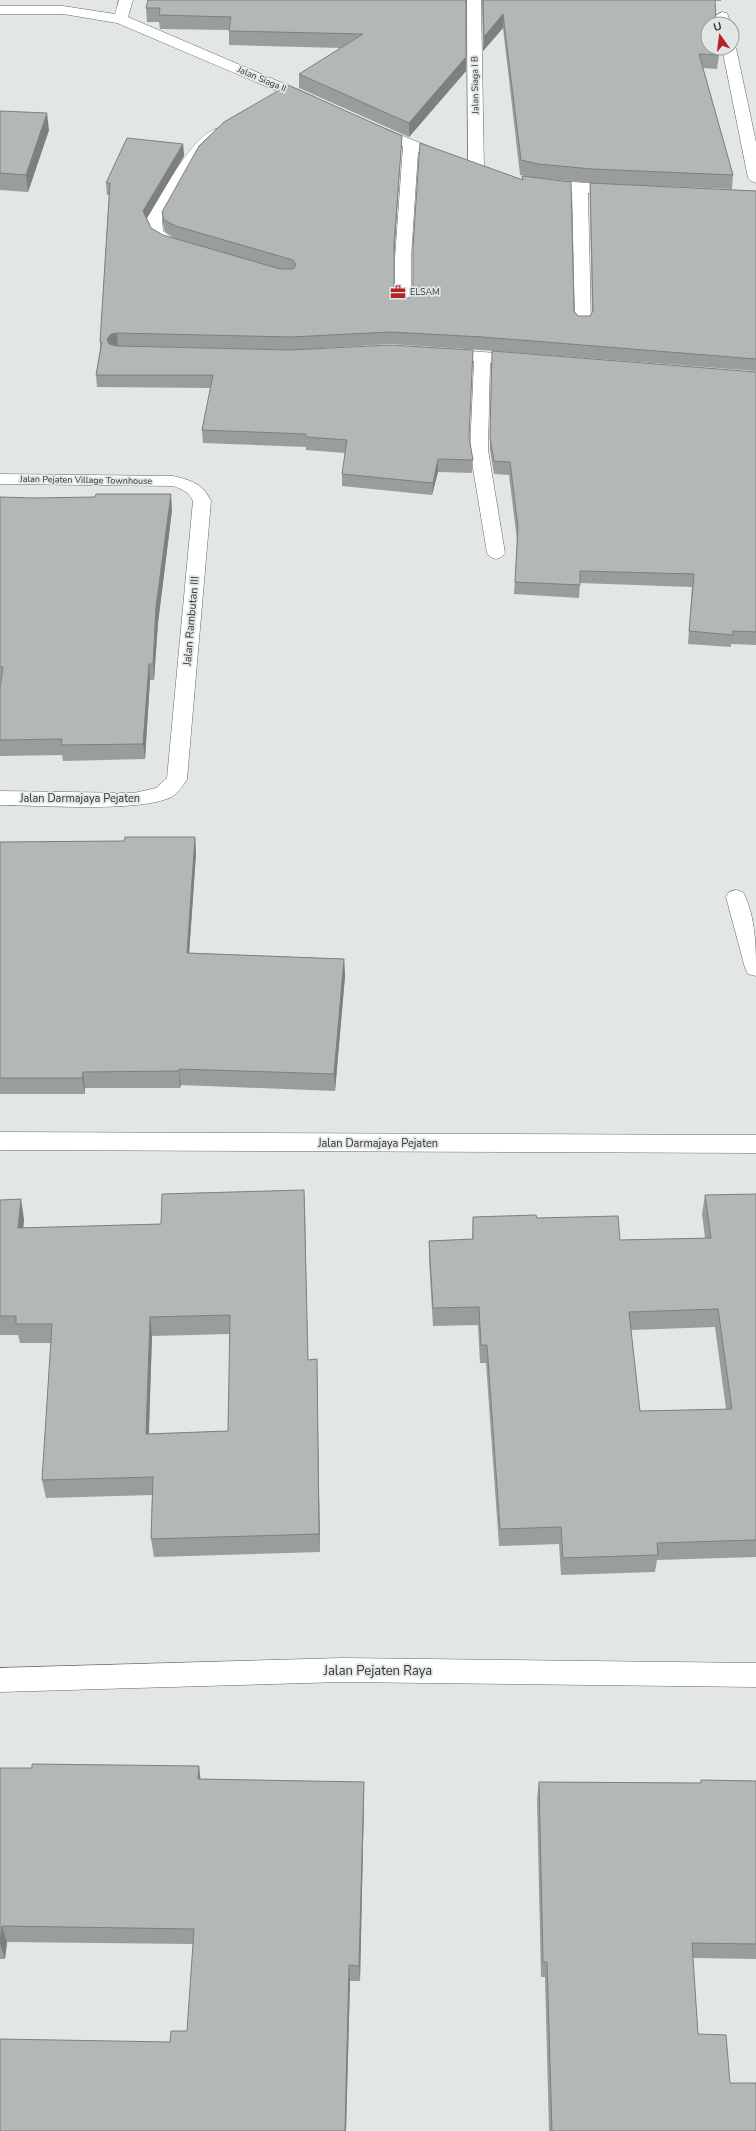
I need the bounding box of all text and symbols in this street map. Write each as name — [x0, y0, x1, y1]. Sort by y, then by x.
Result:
north arrow — [700, 16, 740, 56]
text: U — [712, 19, 723, 35]
street label: Jalan Siaga I B — [468, 56, 482, 115]
street label: Jalan Siaga II — [235, 63, 288, 95]
office icon: ELSAM — [389, 283, 407, 301]
place label: ELSAM — [410, 286, 440, 298]
street label: Jalan Pejaten Village Townhouse — [19, 473, 153, 487]
street label: Jalan Rambutan III — [180, 576, 202, 667]
street label: Jalan Darmajaya Pejaten — [19, 791, 140, 806]
street label: Jalan Darmajaya Pejaten — [317, 1136, 438, 1151]
street label: Jalan Pejaten Raya — [323, 1662, 432, 1680]

